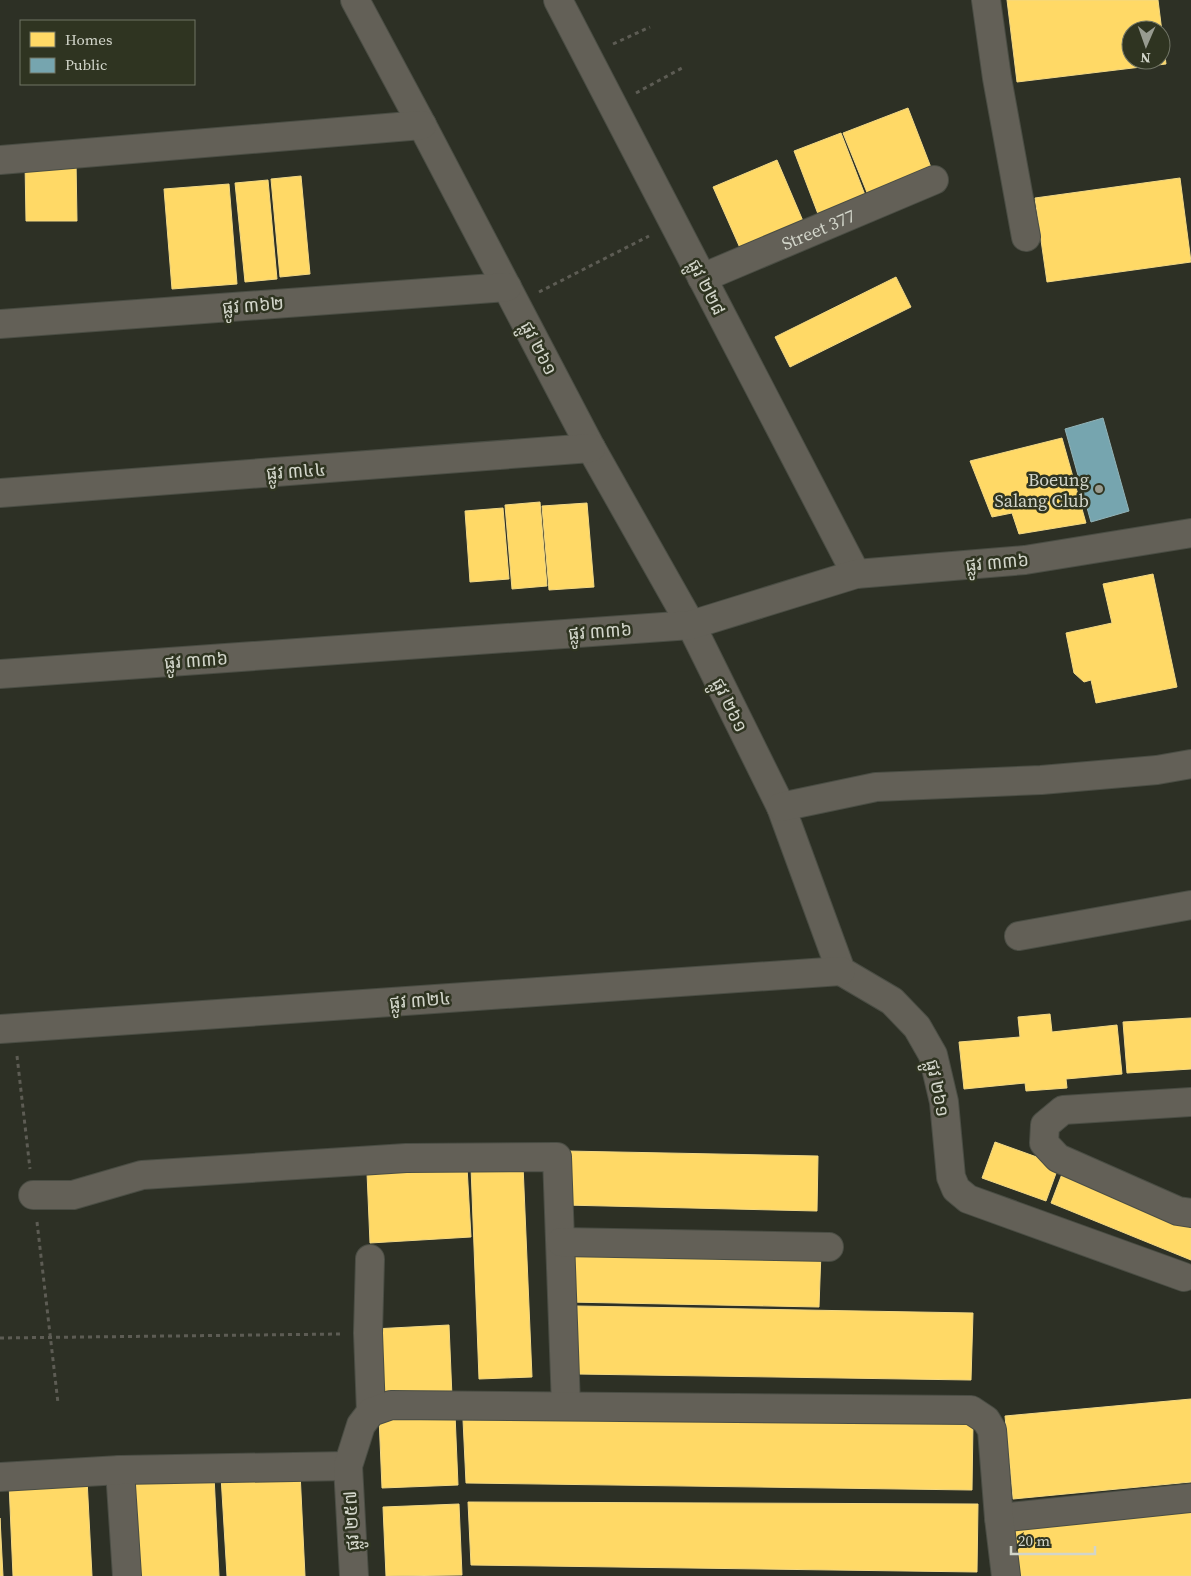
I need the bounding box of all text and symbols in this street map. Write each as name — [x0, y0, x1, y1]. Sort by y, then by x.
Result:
legend — [20, 20, 195, 85]
north arrow — [1121, 20, 1171, 70]
text: Homes — [65, 29, 112, 50]
text: N — [1140, 48, 1151, 68]
text: Public — [65, 54, 107, 75]
street label: Street 377 — [777, 202, 859, 256]
street label: ផ្លូវ ២២៨ — [678, 255, 732, 321]
street label: ផ្លូវ ៣៦២ — [221, 290, 285, 324]
street label: ផ្លូវ ២៦១ — [511, 317, 563, 381]
street label: ផ្លូវ ៣៤៤ — [265, 456, 327, 490]
place label: Boeung Salang Club — [995, 467, 1089, 513]
marker: Boeung Salang Club — [1093, 483, 1105, 495]
street label: ផ្លូវ ៣៣៦ — [964, 547, 1030, 582]
street label: ផ្លូវ ៣៣៦ — [567, 616, 633, 650]
street label: ផ្លូវ ៣៣៦ — [163, 645, 229, 679]
street label: ផ្លូវ ២៦១ — [702, 674, 754, 738]
street label: ផ្លូវ ៣២៤ — [388, 985, 452, 1019]
street label: ផ្លូវ ២៦១ — [916, 1057, 956, 1120]
street label: ផ្លូវ ២៥៧ — [337, 1490, 369, 1552]
scale bar — [1011, 1524, 1095, 1556]
text: 20 m — [1018, 1530, 1050, 1551]

